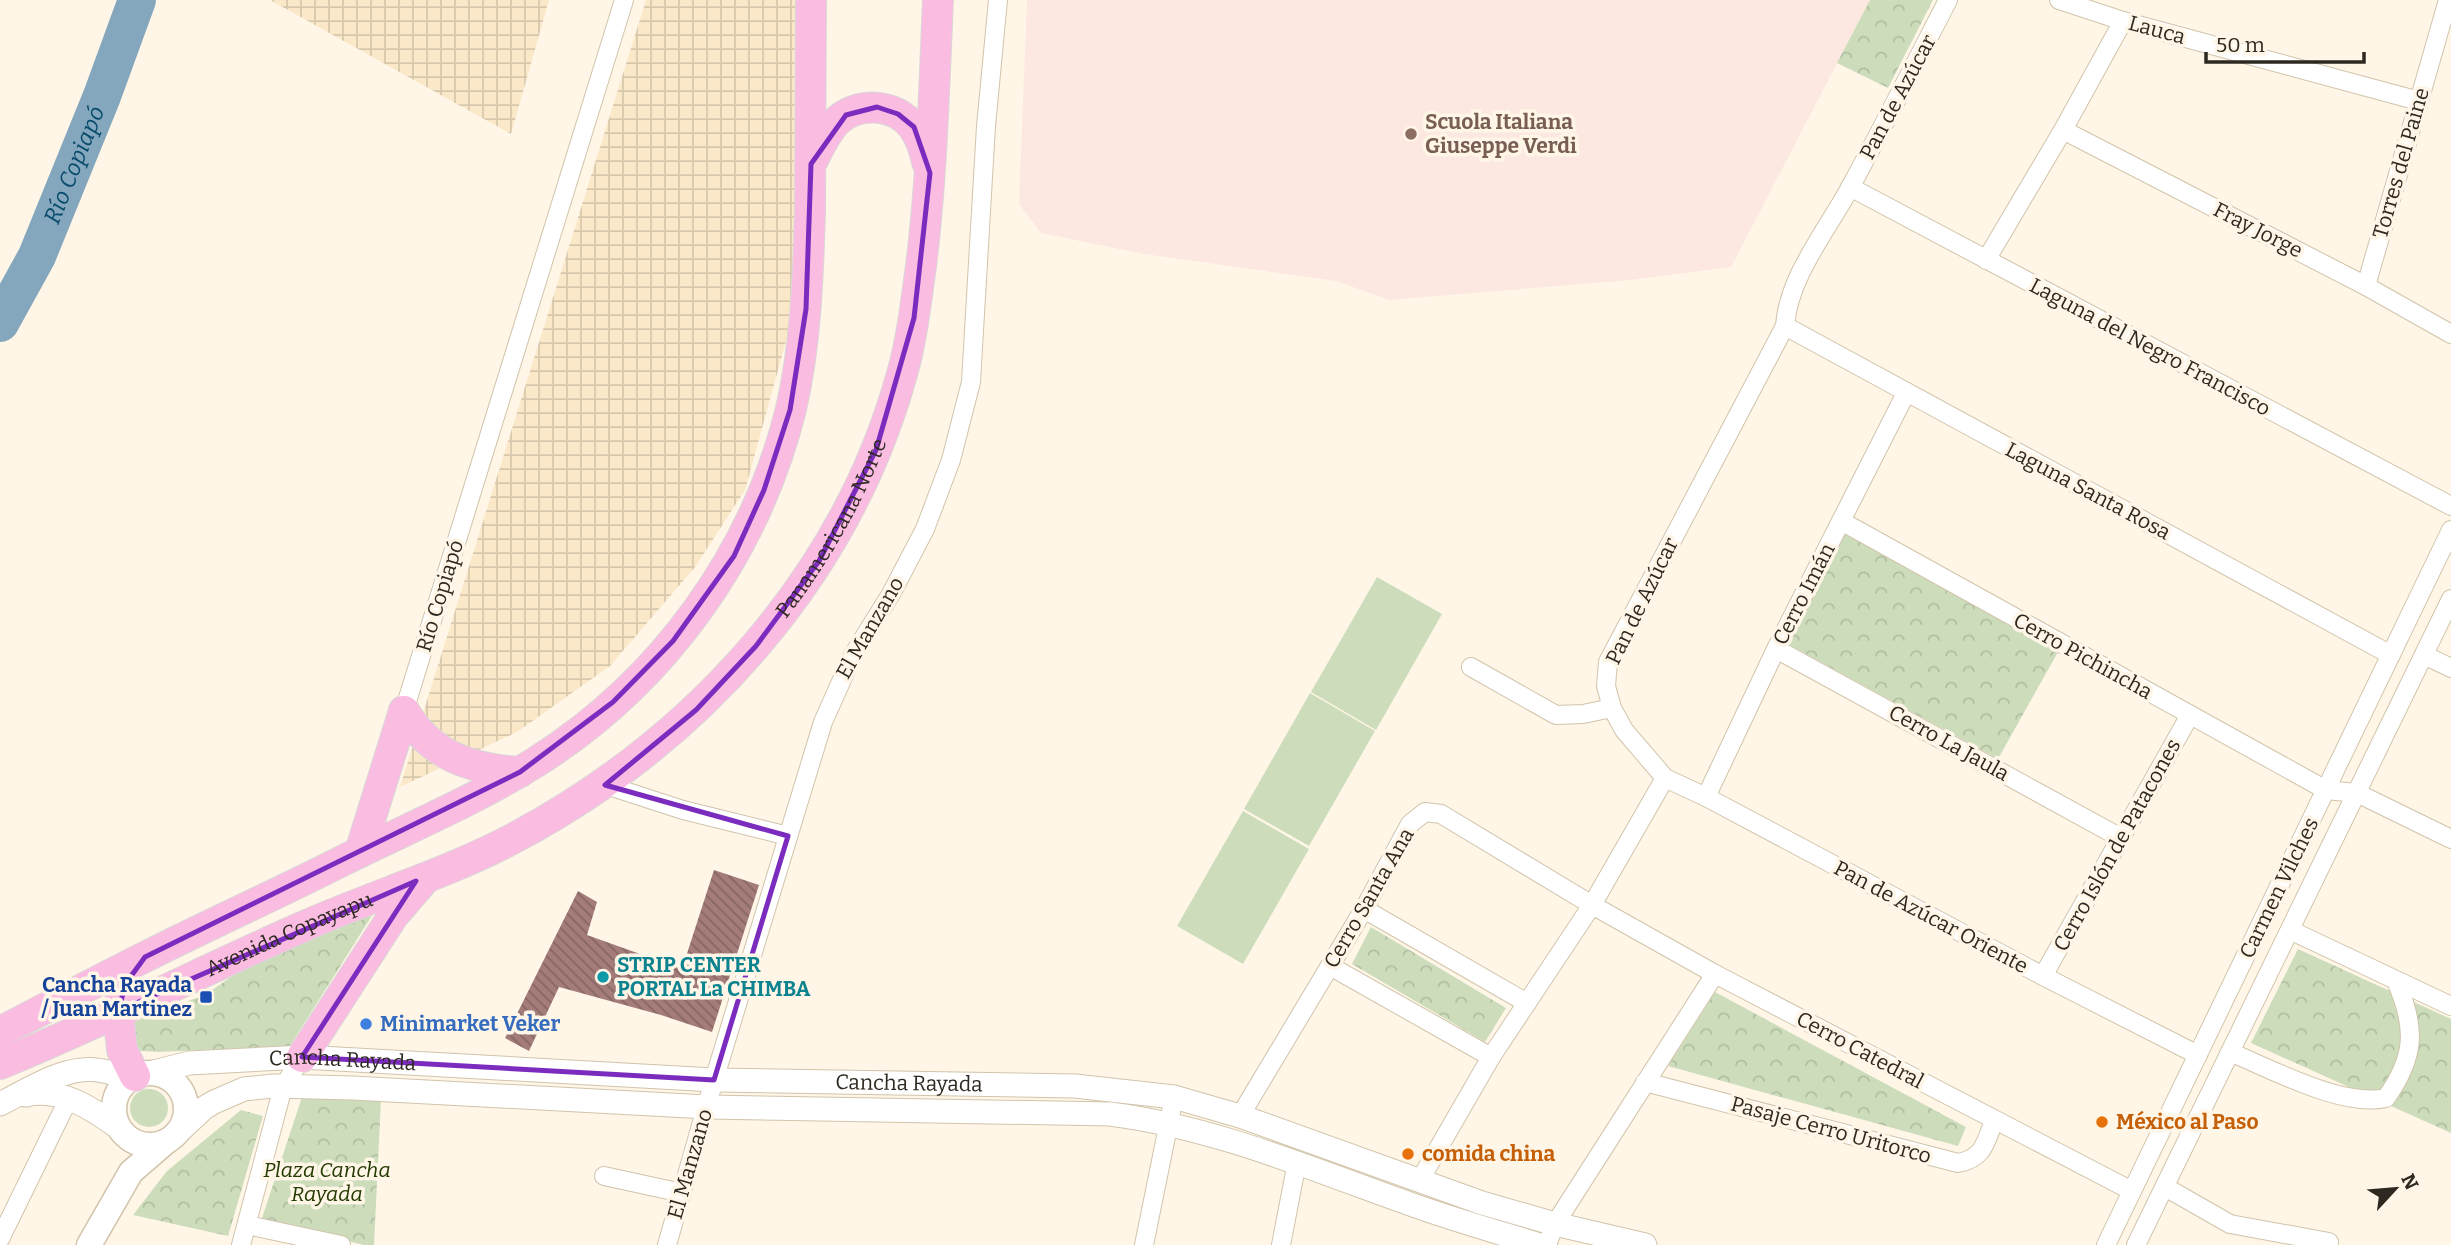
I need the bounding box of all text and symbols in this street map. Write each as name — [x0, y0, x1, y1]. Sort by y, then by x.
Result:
street label: Lauca — [2126, 10, 2189, 50]
scale bar — [2206, 21, 2364, 65]
street label: Pan de Azúcar — [1854, 30, 1942, 164]
text: 50 m — [2216, 32, 2265, 58]
street label: Torres del Paine — [2367, 85, 2435, 241]
water label: Río Copiapó — [38, 102, 110, 228]
place label: Scuola Italiana Giuseppe Verdi — [1425, 109, 1577, 159]
marker: Scuola Italiana Giuseppe Verdi — [1403, 126, 1419, 142]
street label: Fray Jorge — [2209, 196, 2307, 264]
street label: Laguna del Negro Francisco — [2025, 272, 2275, 422]
street label: Panamericana Norte — [770, 435, 892, 623]
street label: Laguna Santa Rosa — [2001, 436, 2176, 546]
street label: Pan de Azúcar — [1600, 533, 1684, 669]
street label: Río Copiapó — [411, 537, 469, 655]
street label: Cerro Imán — [1767, 539, 1841, 649]
street label: El Manzano — [830, 572, 910, 684]
street label: Cerro Pichincha — [2009, 607, 2158, 705]
street label: Cerro La Jaula — [1884, 699, 2014, 787]
street label: Cerro Islón de Patacones — [2048, 734, 2186, 956]
street label: Carmen Vilches — [2234, 813, 2324, 963]
street label: Cerro Santa Ana — [1318, 823, 1420, 973]
street label: Pan de Azúcar Oriente — [1829, 855, 2033, 979]
street label: Avenida Copayapu — [201, 887, 376, 982]
place label: STRIP CENTER PORTAL La CHIMBA — [617, 952, 811, 1002]
marker: STRIP CENTER PORTAL La CHIMBA — [595, 969, 611, 985]
place label: Cancha Rayada / Juan Martinez — [40, 972, 192, 1022]
marker: Cancha Rayada / Juan Martinez — [198, 989, 214, 1005]
street label: Cerro Catedral — [1792, 1006, 1928, 1094]
place label: Minimarket Veker — [380, 1011, 560, 1037]
marker: Minimarket Veker — [358, 1016, 374, 1032]
street label: Cancha Rayada — [268, 1044, 417, 1076]
street label: Cancha Rayada — [835, 1069, 983, 1097]
street label: Pasaje Cerro Uritorco — [1728, 1091, 1934, 1169]
street label: El Manzano — [662, 1106, 718, 1222]
place label: México al Paso — [2116, 1109, 2259, 1135]
marker: México al Paso — [2094, 1114, 2110, 1130]
place label: comida china — [1422, 1141, 1556, 1167]
marker: comida china — [1400, 1146, 1416, 1162]
north arrow — [2360, 1154, 2430, 1224]
park label: Plaza Cancha Rayada — [263, 1157, 391, 1207]
text: N — [2396, 1170, 2424, 1194]

